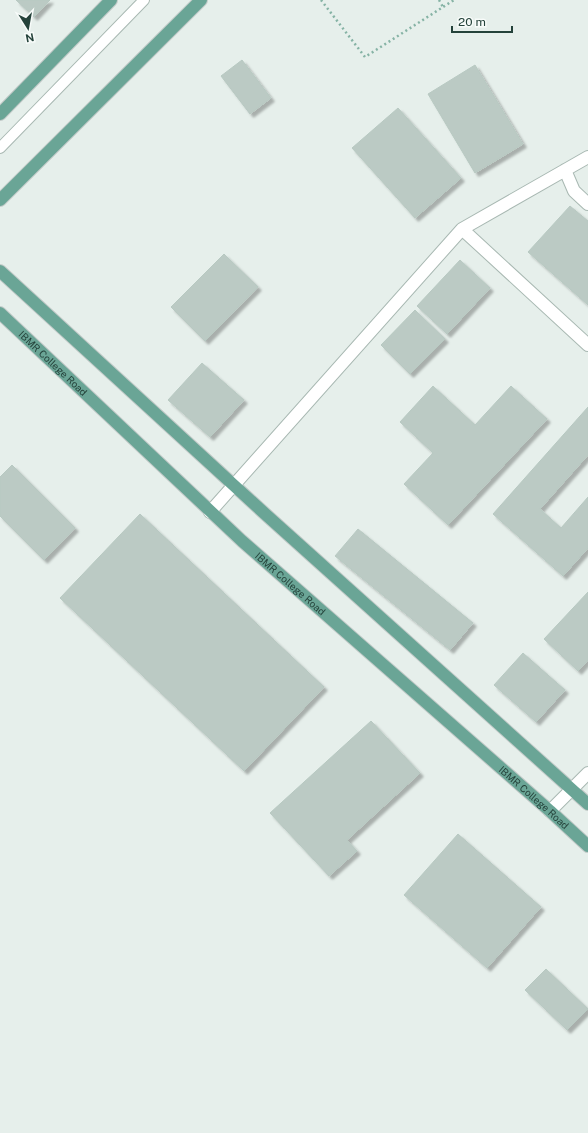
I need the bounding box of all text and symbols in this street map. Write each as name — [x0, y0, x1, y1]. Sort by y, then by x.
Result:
north arrow — [8, 8, 48, 48]
scale bar — [452, 8, 512, 34]
text: 20 m — [458, 15, 486, 29]
text: N — [25, 31, 35, 45]
street label: IBMR College Road — [17, 328, 90, 398]
street label: IBMR College Road — [253, 550, 328, 618]
street label: IBMR College Road — [497, 763, 571, 831]

